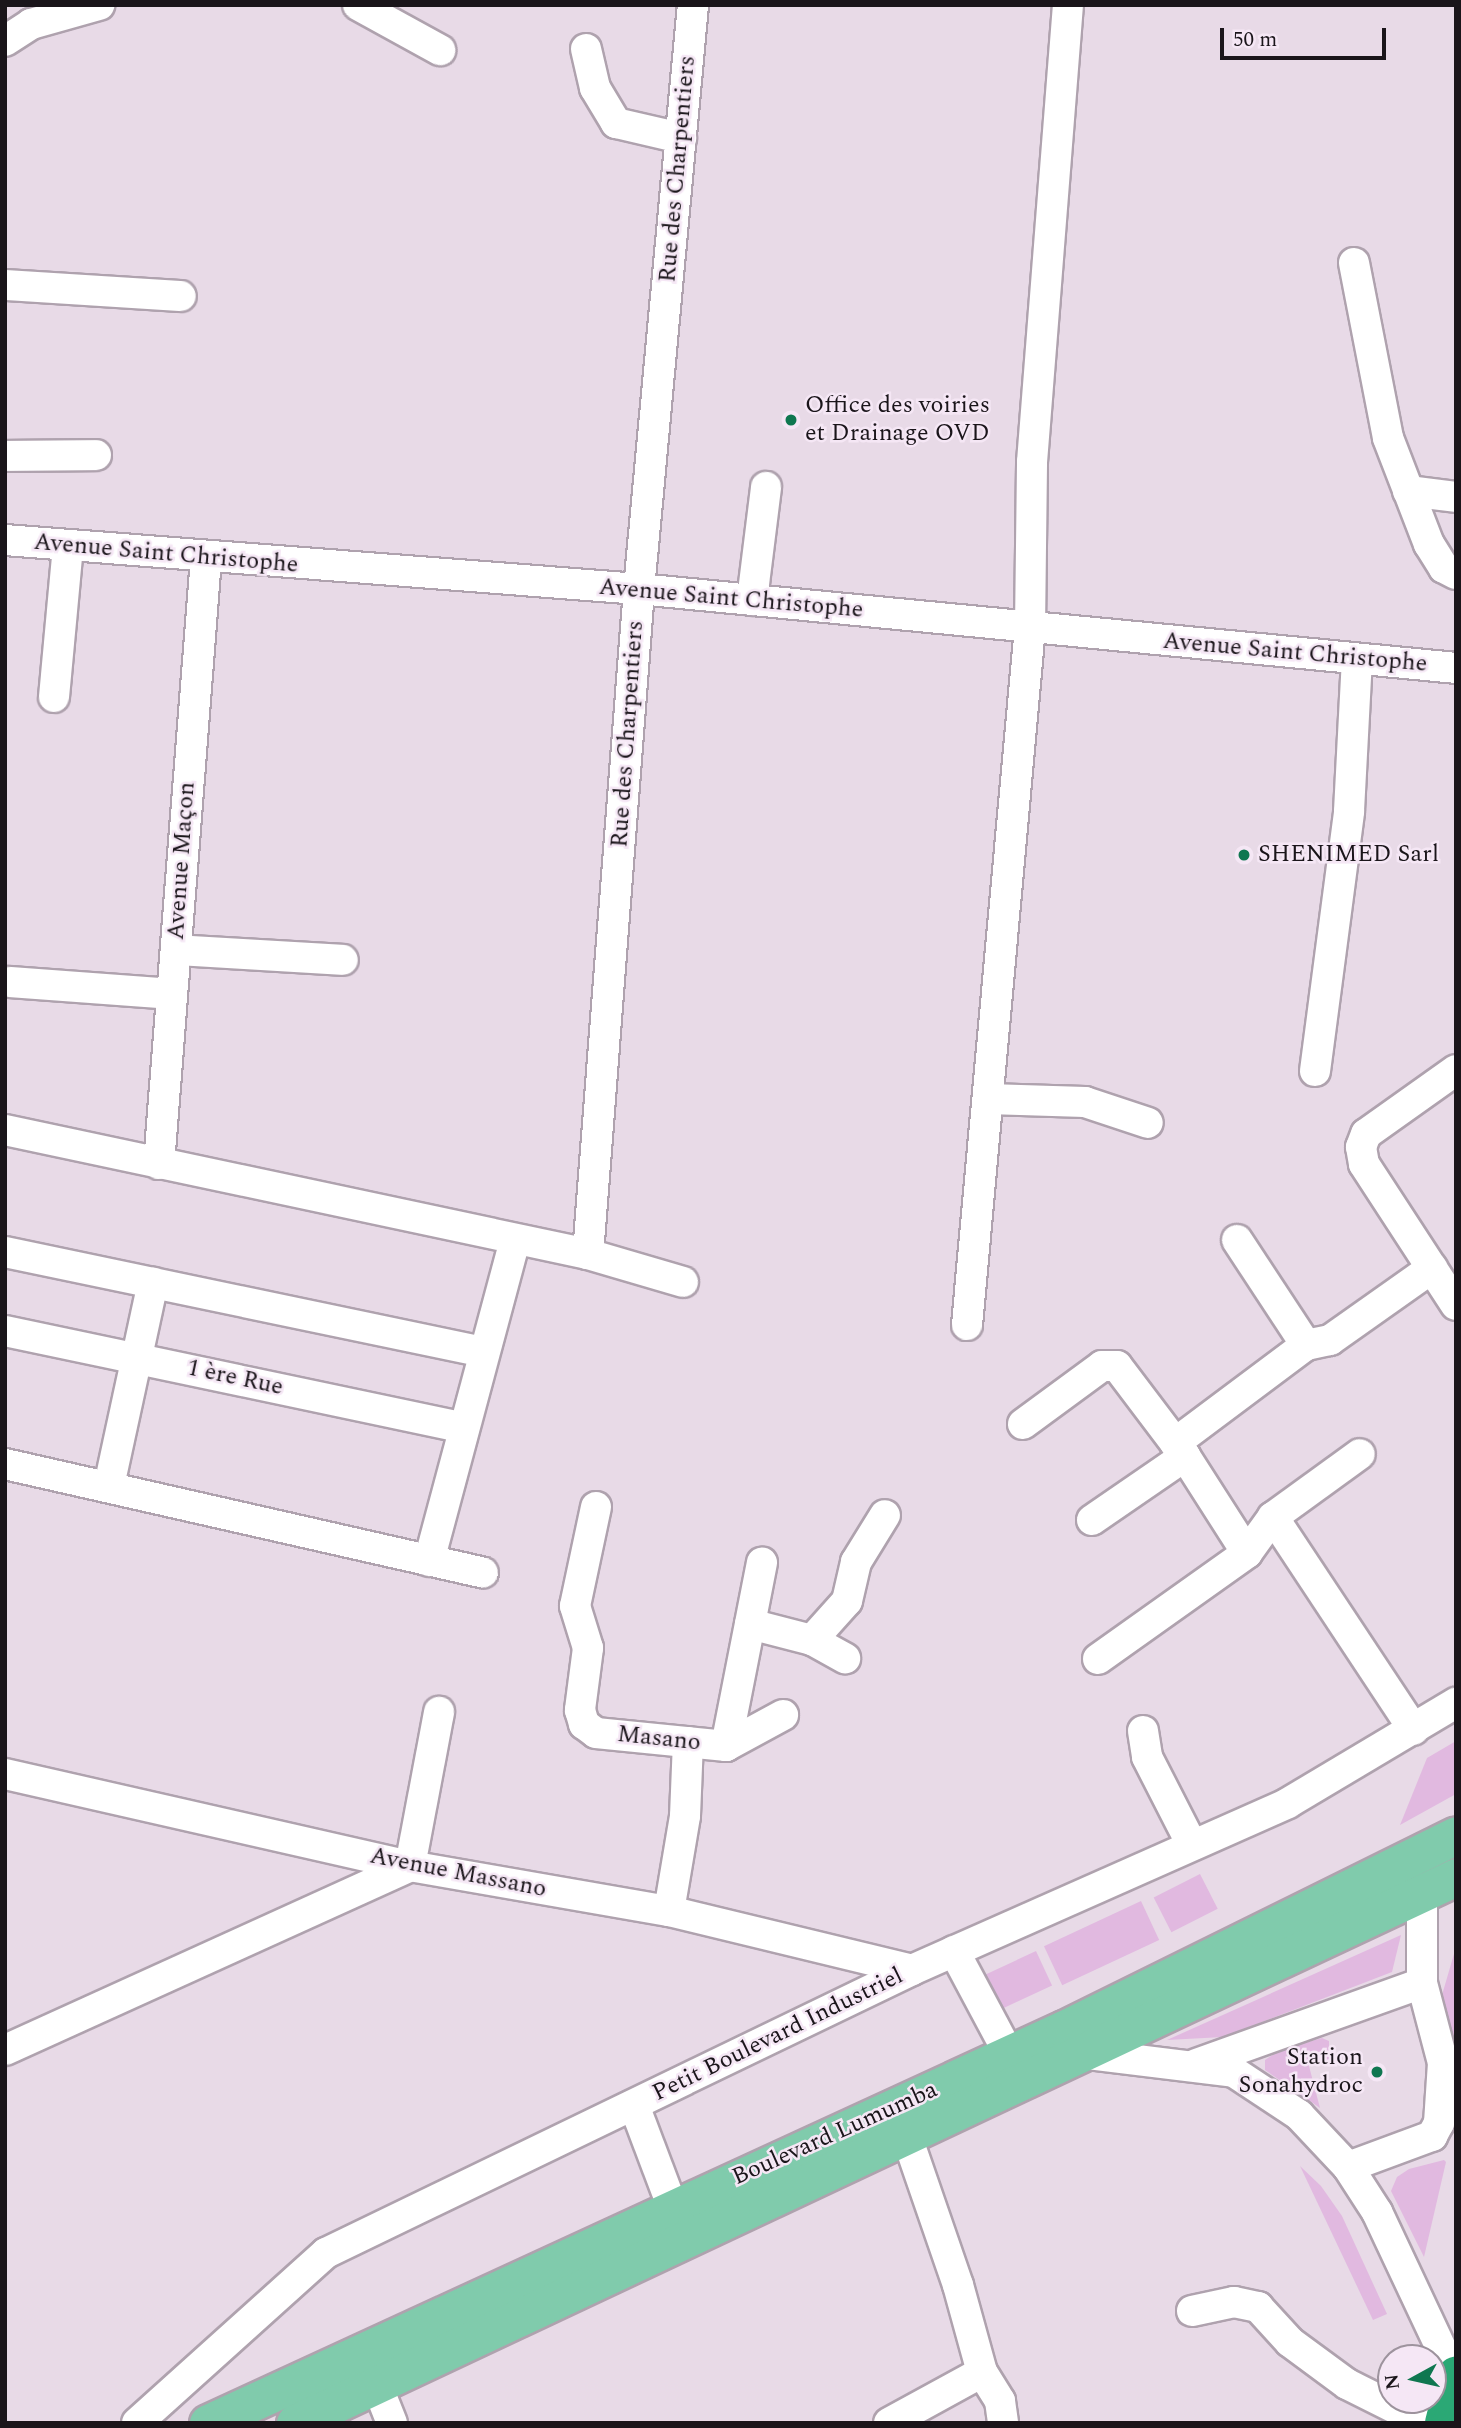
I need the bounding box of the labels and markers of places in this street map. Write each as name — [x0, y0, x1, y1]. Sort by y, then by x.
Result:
place label: Office des voiries et Drainage OVD — [805, 392, 990, 448]
marker: Office des voiries et Drainage OVD — [783, 412, 799, 428]
place label: SHENIMED Sarl — [1258, 841, 1439, 869]
marker: SHENIMED Sarl — [1236, 847, 1252, 863]
place label: Station Sonahydroc — [1239, 2044, 1363, 2100]
marker: Station Sonahydroc — [1369, 2064, 1385, 2080]

